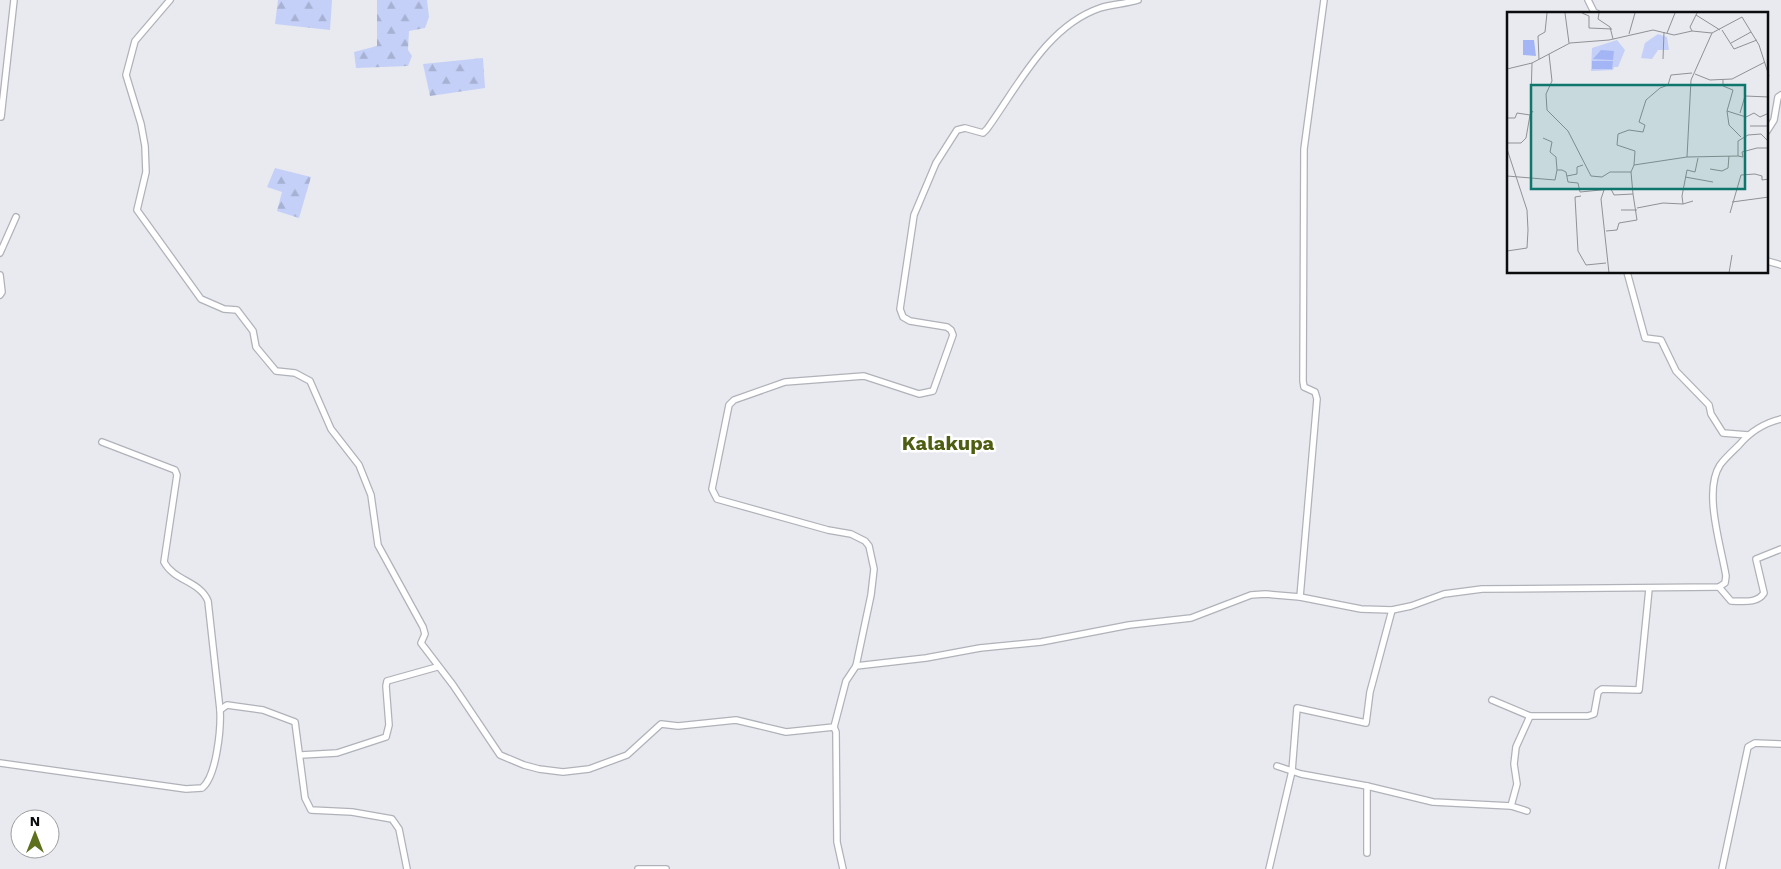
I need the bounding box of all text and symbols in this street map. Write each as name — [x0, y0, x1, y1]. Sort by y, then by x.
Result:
inset map — [1507, 12, 1768, 274]
district label: Kalakupa — [902, 431, 995, 455]
north arrow — [10, 809, 60, 859]
text: N — [30, 813, 40, 829]

